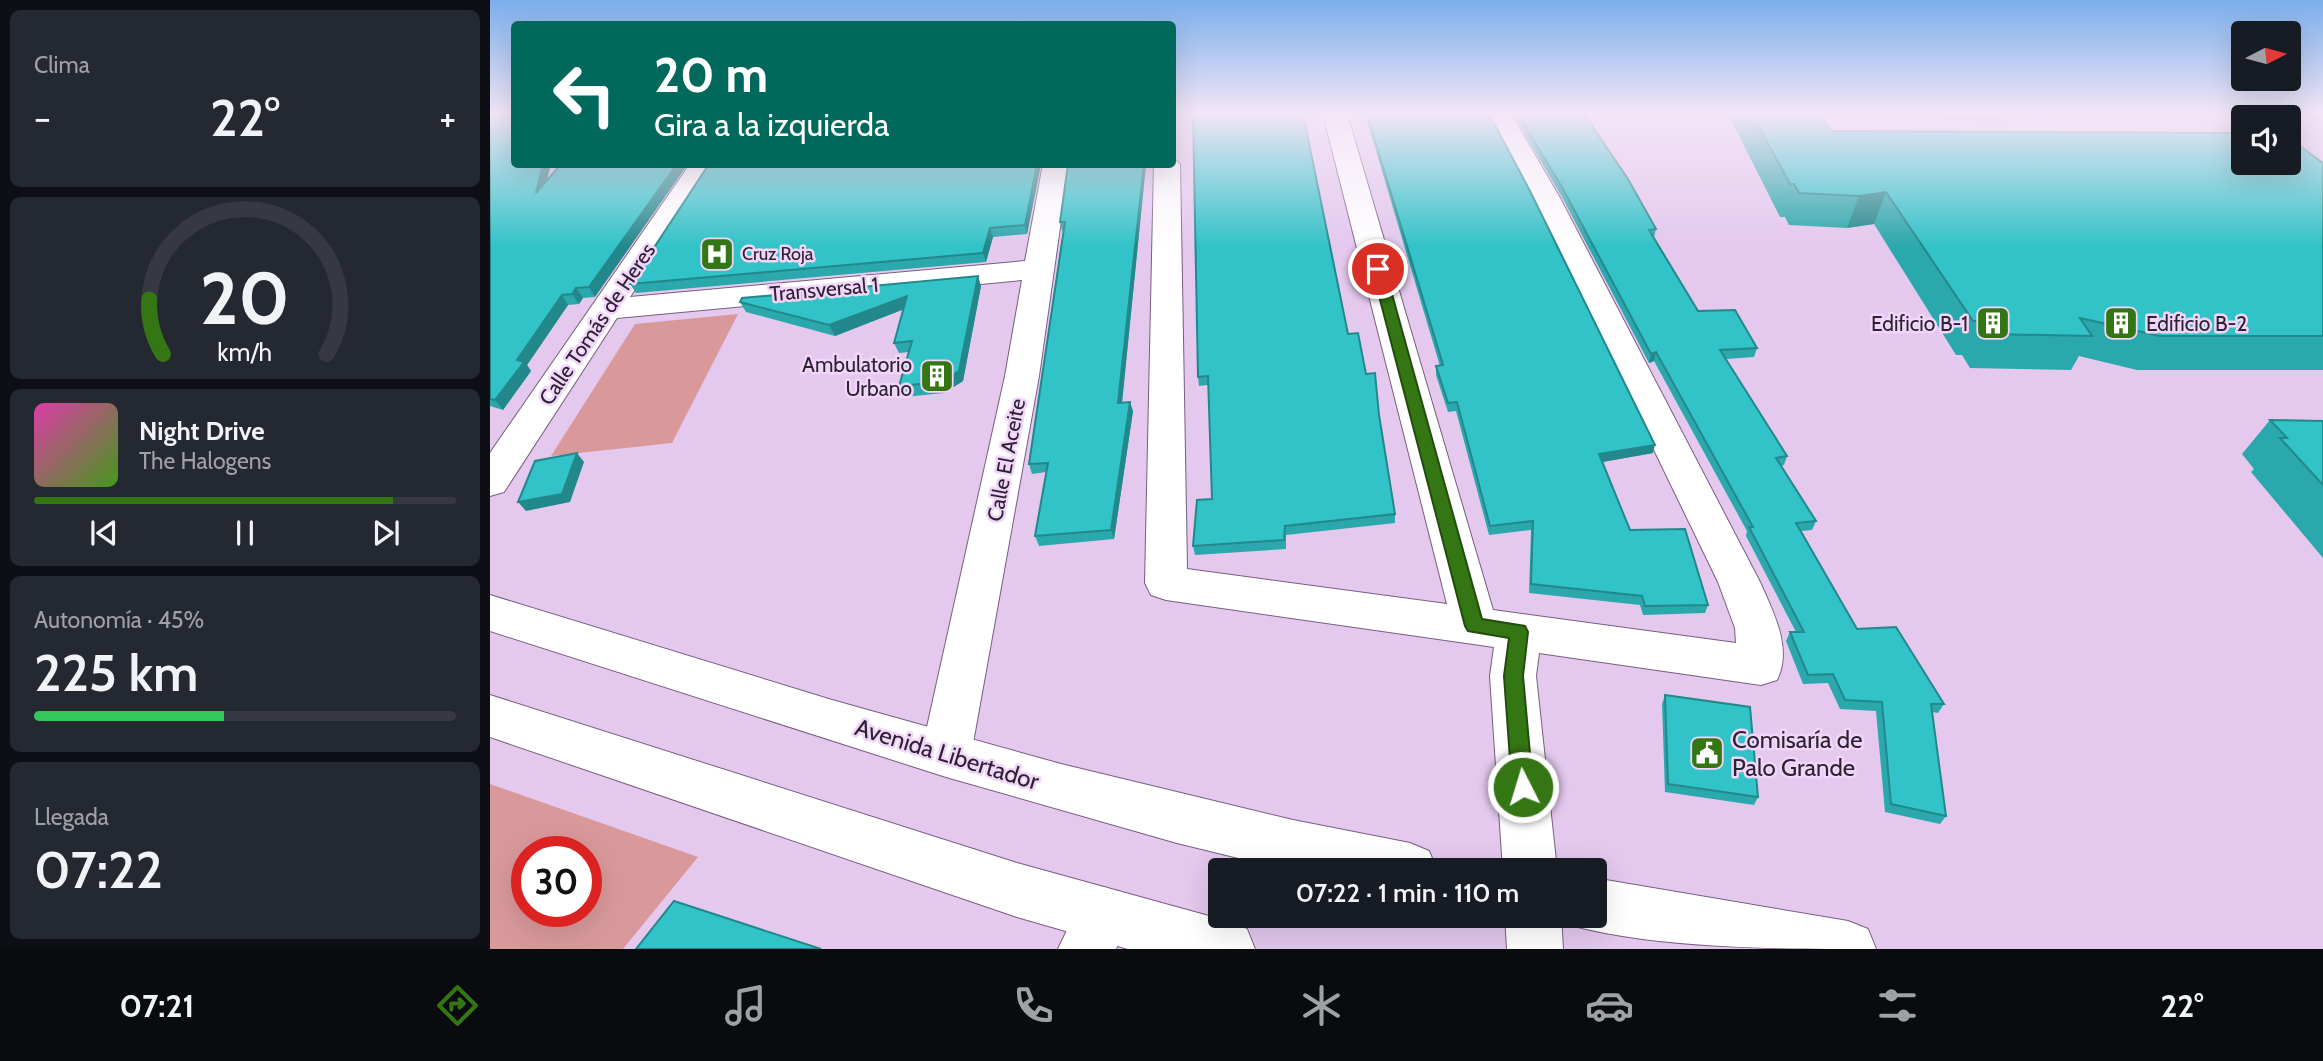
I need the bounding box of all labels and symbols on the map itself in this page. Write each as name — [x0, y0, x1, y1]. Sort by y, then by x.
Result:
north arrow — [2231, 21, 2301, 91]
hospital icon: Cruz Roja — [698, 235, 736, 273]
street label: Calle Tomás de Heres — [534, 238, 661, 410]
pin — [1348, 239, 1408, 299]
place label: Cruz Roja — [742, 243, 814, 265]
street label: Transversal 1 — [769, 272, 879, 306]
building icon: Edificio B-1 — [1974, 304, 2012, 342]
building icon: Edificio B-2 — [2102, 304, 2140, 342]
place label: Edificio B-1 — [1871, 311, 1968, 336]
place label: Edificio B-2 — [2146, 311, 2247, 336]
place label: Ambulatorio Urbano — [802, 352, 912, 401]
building icon: Ambulatorio Urbano — [918, 357, 956, 395]
street label: Calle El Aceite — [982, 396, 1030, 524]
street label: Avenida Libertador — [852, 712, 1043, 796]
place label: Comisaría de Palo Grande — [1732, 725, 1862, 782]
public building icon: Comisaría de Palo Grande — [1688, 734, 1726, 772]
position arrow — [1486, 750, 1560, 824]
speed limit sign: 30 — [511, 836, 602, 927]

